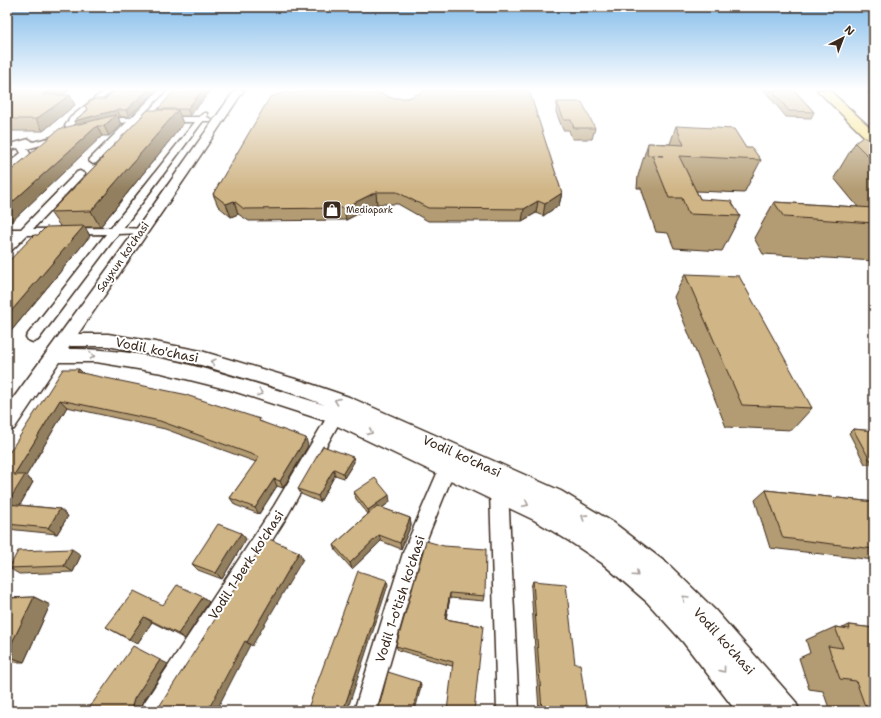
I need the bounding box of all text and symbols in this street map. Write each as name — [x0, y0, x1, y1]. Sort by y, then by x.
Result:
north arrow — [823, 18, 863, 58]
text: N — [841, 22, 858, 40]
shop icon: Mediapark — [321, 199, 343, 221]
place label: Mediapark — [346, 204, 393, 216]
street label: Sayxun ko'chasi — [93, 219, 153, 295]
street label: Vodil ko'chasi — [114, 334, 200, 366]
one-way arrow — [89, 351, 95, 360]
one-way arrow — [210, 358, 217, 367]
one-way arrow — [256, 388, 263, 396]
one-way arrow — [334, 398, 341, 406]
one-way arrow — [367, 428, 374, 436]
street label: Vodil ko'chasi — [420, 431, 504, 481]
one-way arrow — [522, 499, 530, 507]
street label: Vodil 1-berk ko'chasi — [204, 507, 288, 623]
one-way arrow — [581, 514, 588, 521]
street label: Vodil 1-o'tish ko'chasi — [371, 533, 429, 665]
one-way arrow — [631, 569, 638, 576]
one-way arrow — [682, 595, 690, 603]
street label: Vodil ko'chasi — [689, 604, 759, 678]
one-way arrow — [718, 666, 725, 673]

